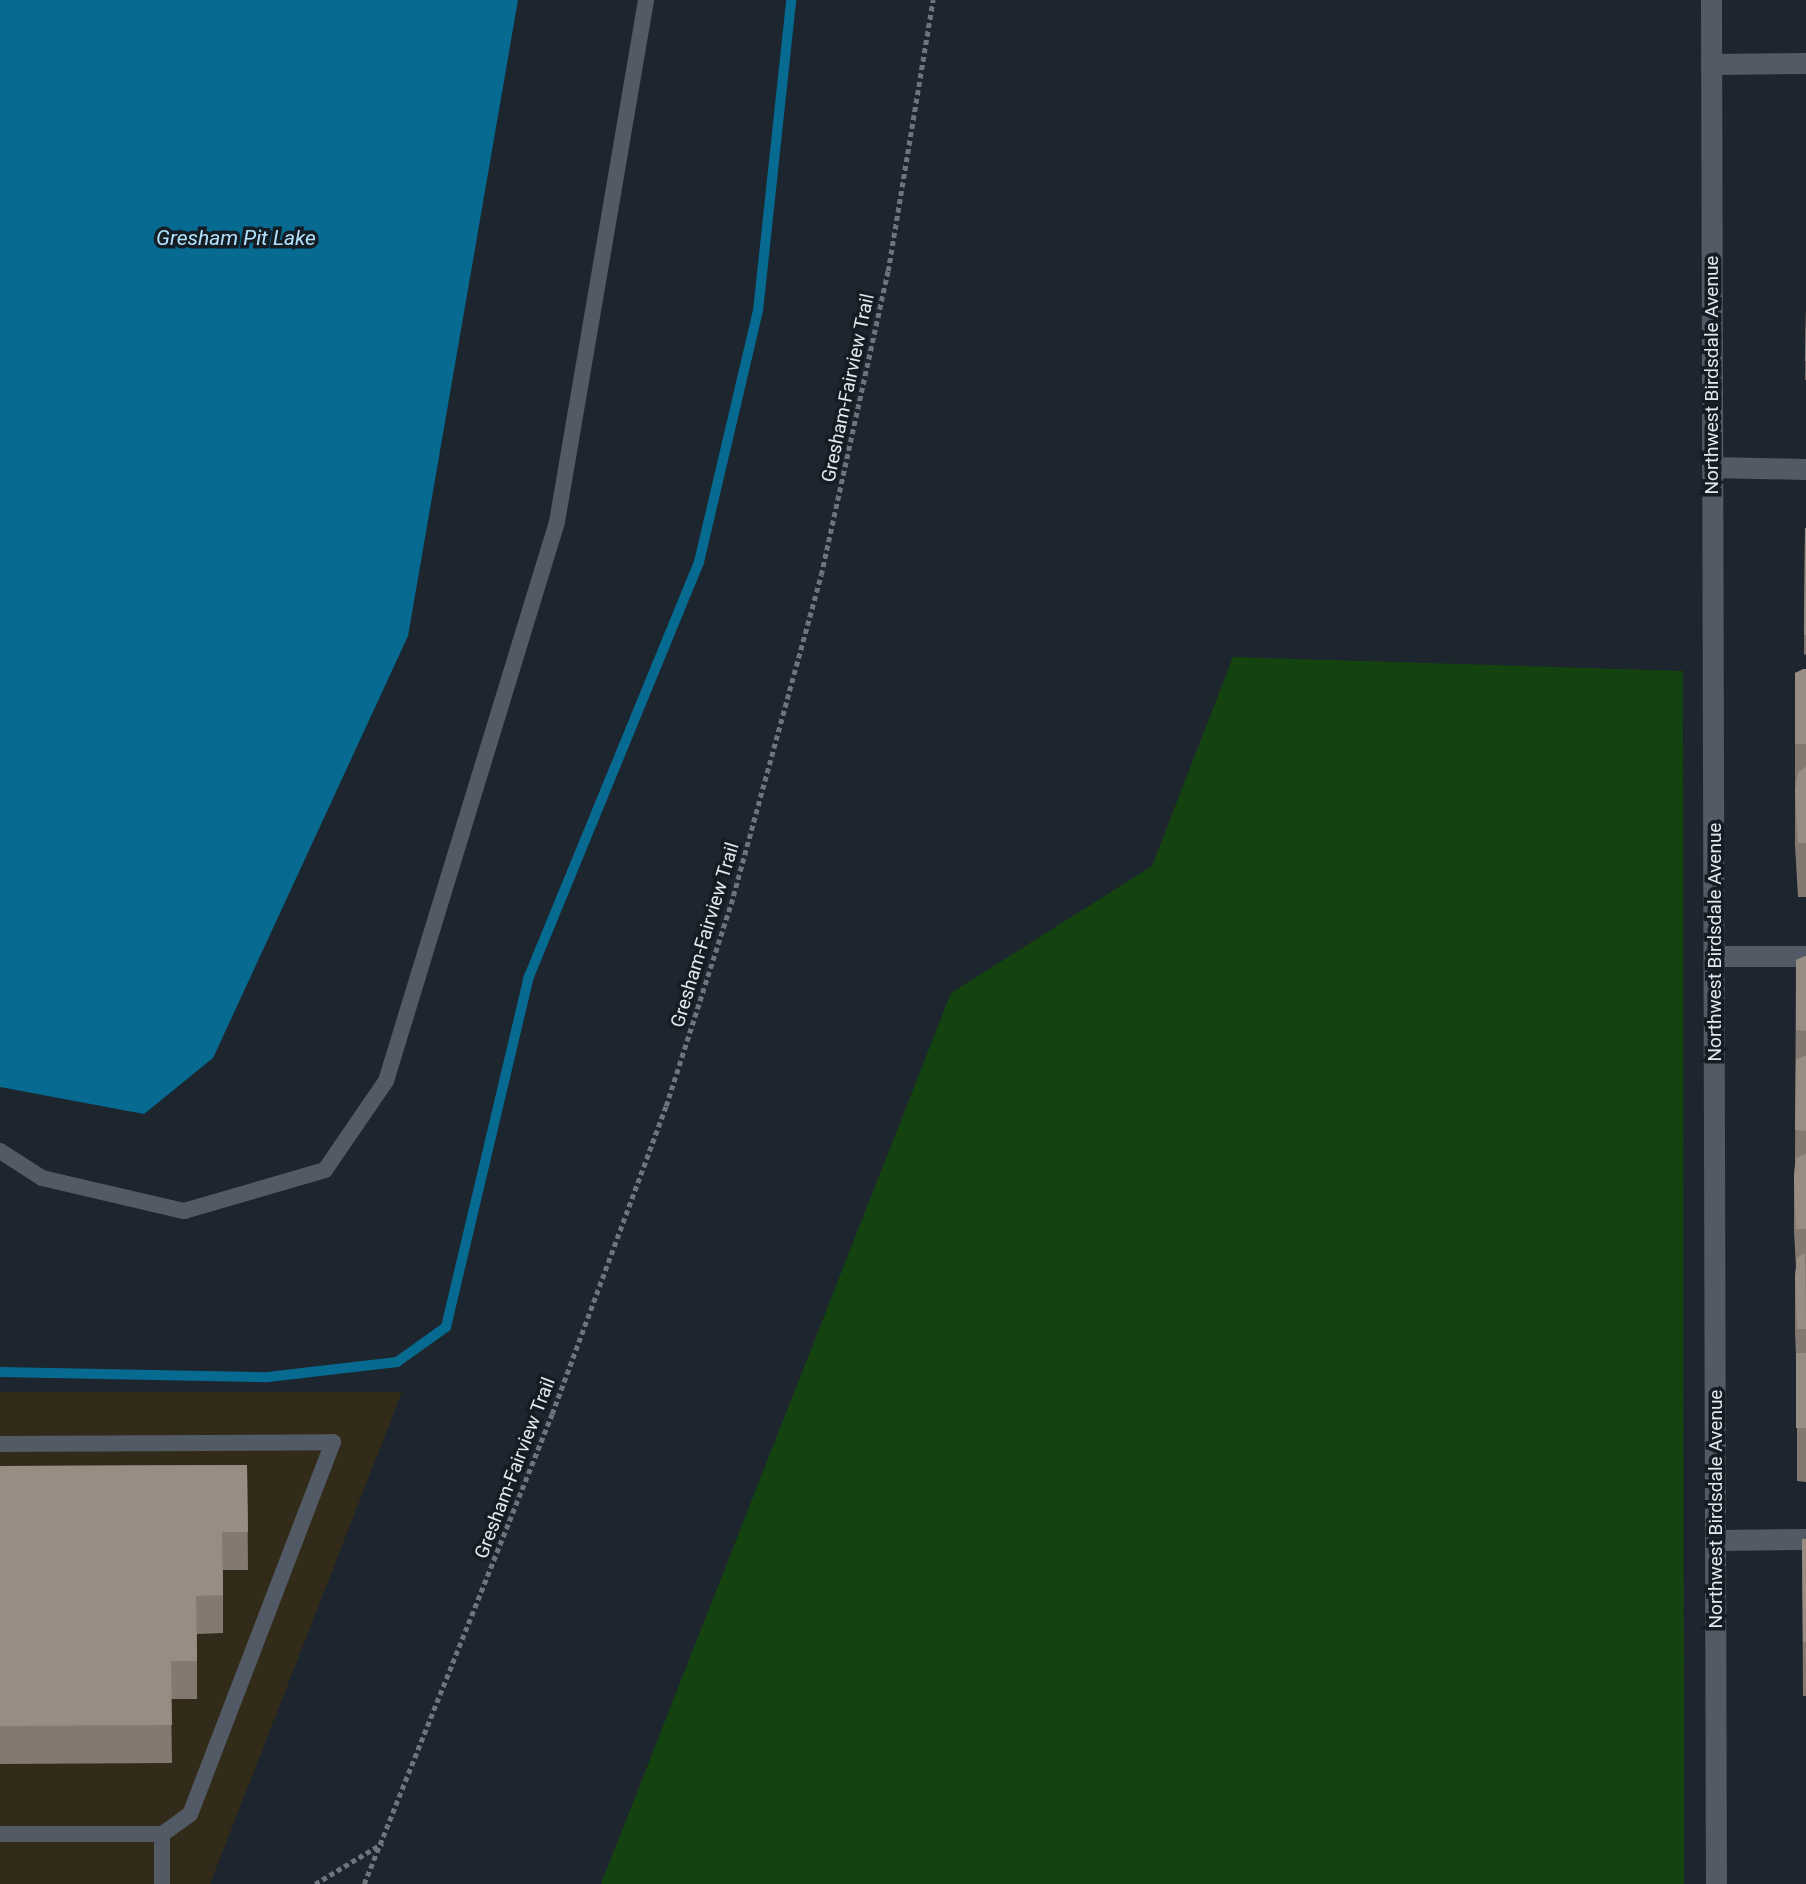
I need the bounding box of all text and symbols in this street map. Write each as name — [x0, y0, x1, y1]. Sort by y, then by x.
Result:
water label: Gresham Pit Lake — [156, 225, 316, 251]
street label: Northwest Birdsdale Avenue — [1701, 256, 1723, 494]
street label: Gresham-Fairview Trail — [817, 291, 879, 485]
street label: Northwest Birdsdale Avenue — [1704, 823, 1726, 1061]
street label: Gresham-Fairview Trail — [666, 840, 744, 1030]
street label: Gresham-Fairview Trail — [470, 1374, 560, 1562]
street label: Northwest Birdsdale Avenue — [1705, 1390, 1727, 1628]

